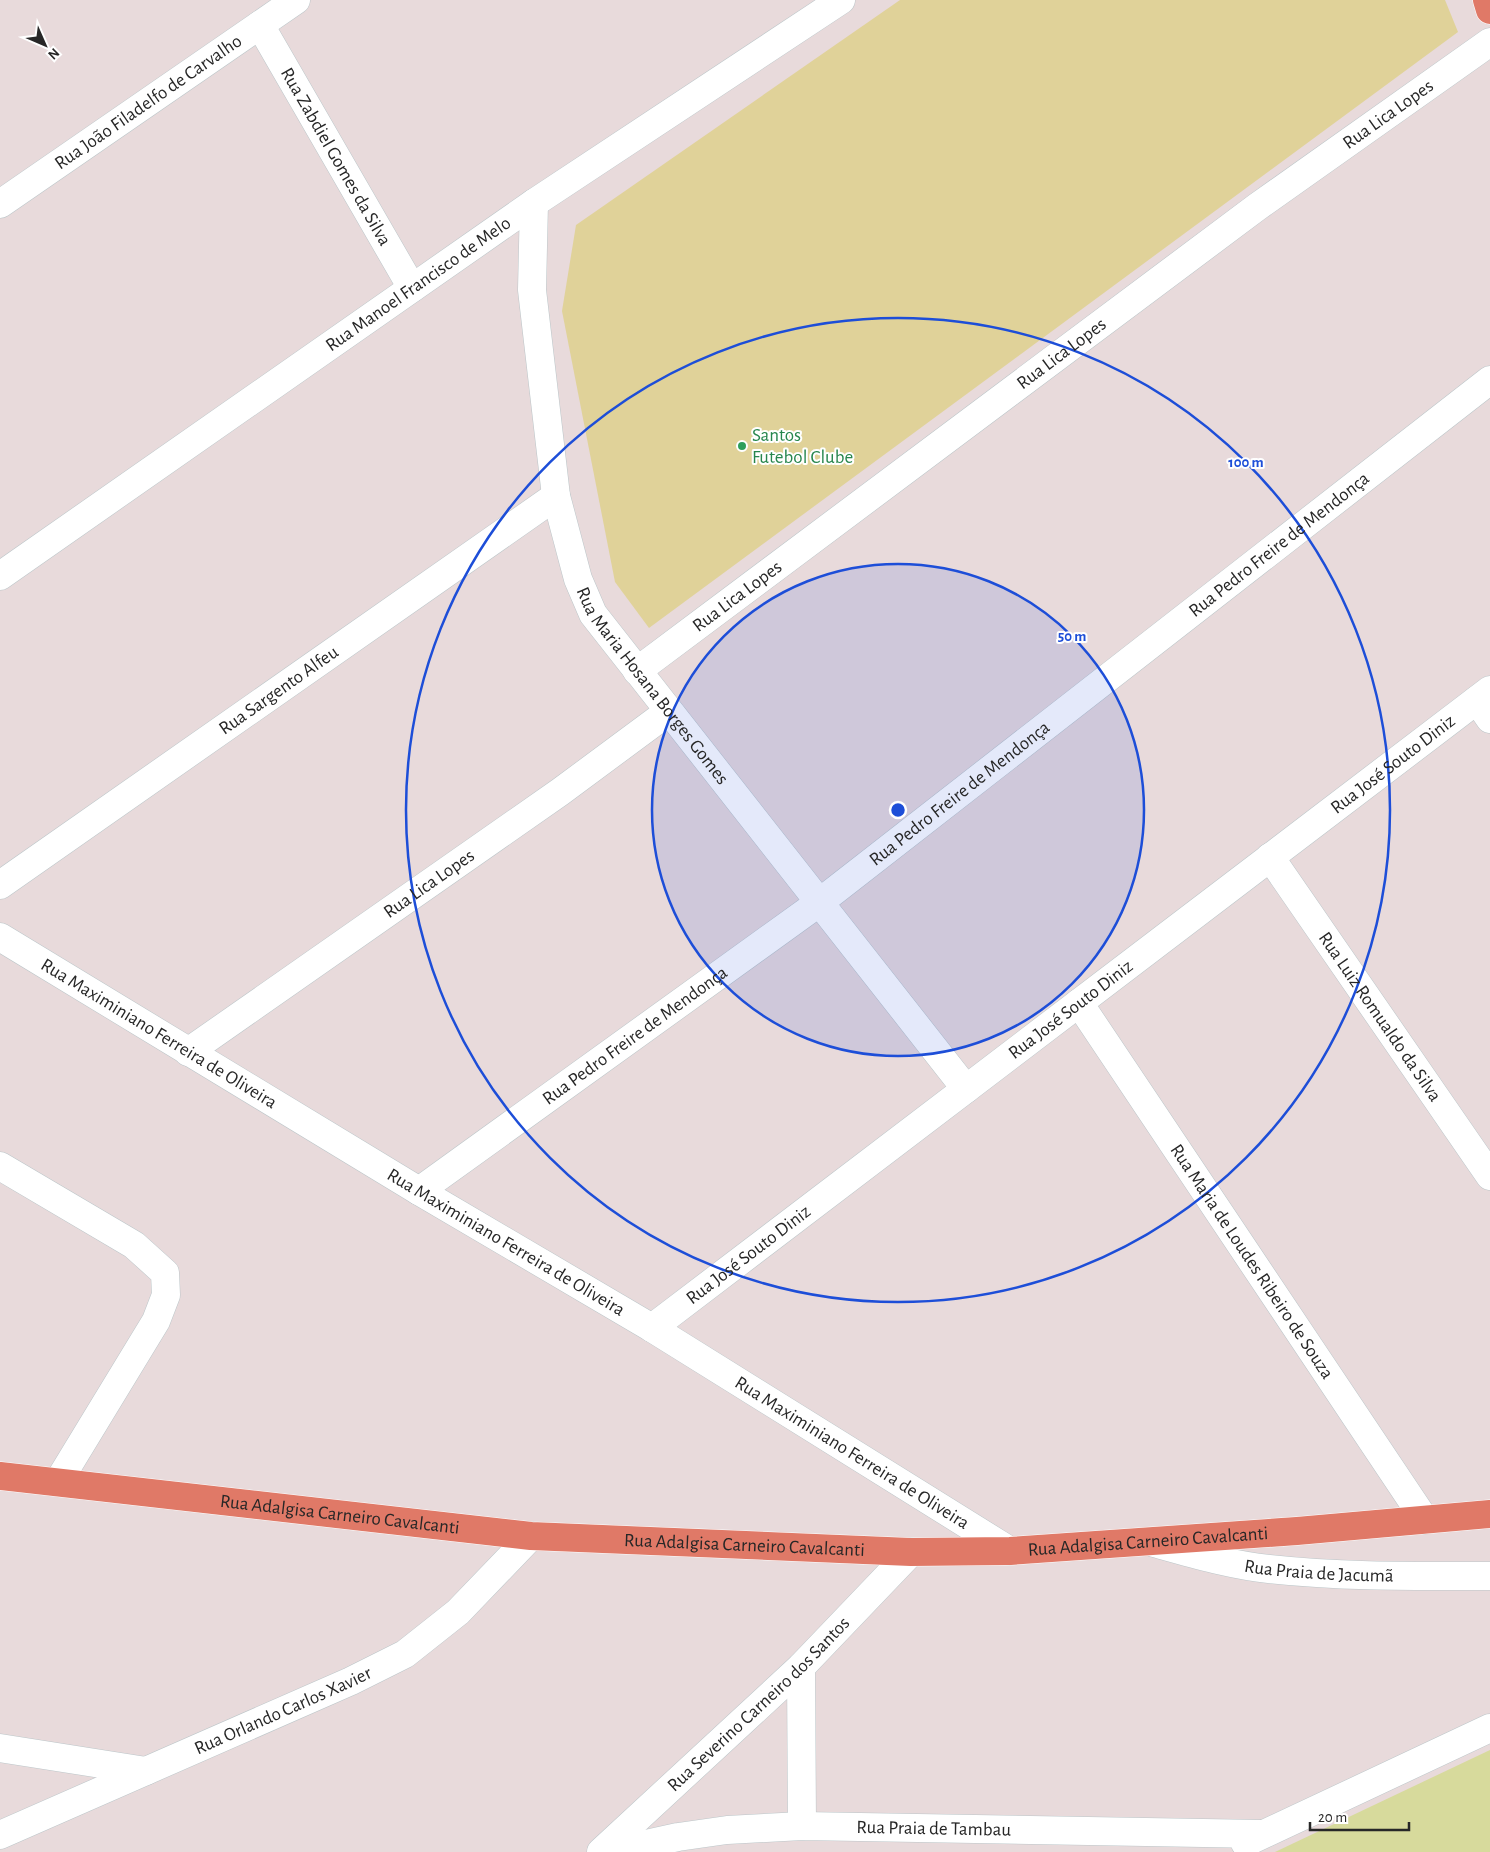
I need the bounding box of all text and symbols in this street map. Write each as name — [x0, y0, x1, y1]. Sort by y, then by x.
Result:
north arrow — [20, 20, 70, 70]
street label: Rua João Filadelfo de Carvalho — [51, 31, 245, 173]
text: N — [45, 45, 62, 62]
street label: Rua Zabdiel Gomes da Silva — [277, 64, 395, 249]
street label: Rua Lica Lopes — [1339, 76, 1437, 153]
street label: Rua Manoel Francisco de Melo — [322, 213, 514, 355]
street label: Rua Lica Lopes — [1013, 314, 1109, 393]
place label: Santos Futebol Clube — [752, 426, 853, 467]
marker: Santos Futebol Clube — [736, 440, 748, 452]
text: 100 m — [1228, 455, 1264, 470]
street label: Rua Pedro Freire de Mendonça — [1185, 468, 1373, 620]
street label: Rua Lica Lopes — [689, 557, 785, 635]
street label: Rua Maria Hosana Borges Gomes — [573, 584, 732, 788]
text: 50 m — [1058, 629, 1086, 644]
street label: Rua Sargento Alfeu — [215, 642, 342, 738]
street label: Rua José Souto Diniz — [1327, 711, 1459, 817]
street label: Rua Pedro Freire de Mendonça — [866, 717, 1053, 869]
centre of rings — [889, 801, 907, 819]
street label: Rua Lica Lopes — [380, 845, 478, 922]
street label: Rua Luiz Romualdo da Silva — [1315, 928, 1445, 1105]
street label: Rua Maximiniano Ferreira de Oliveira — [38, 955, 281, 1112]
street label: Rua José Souto Diniz — [1005, 956, 1136, 1063]
street label: Rua Pedro Freire de Mendonça — [539, 962, 731, 1108]
street label: Rua Maria de Loudes Ribeiro de Souza — [1167, 1141, 1337, 1382]
street label: Rua Maximiniano Ferreira de Oliveira — [384, 1165, 628, 1320]
street label: Rua José Souto Diniz — [683, 1201, 814, 1308]
street label: Rua Maximiniano Ferreira de Oliveira — [732, 1373, 973, 1533]
street label: Rua Adalgisa Carneiro Cavalcanti — [219, 1491, 461, 1537]
street label: Rua Adalgisa Carneiro Cavalcanti — [1027, 1524, 1269, 1559]
street label: Rua Adalgisa Carneiro Cavalcanti — [624, 1530, 865, 1560]
street label: Rua Praia de Jacumã — [1243, 1556, 1394, 1585]
street label: Rua Severino Carneiro dos Santos — [664, 1613, 853, 1795]
street label: Rua Orlando Carlos Xavier — [191, 1663, 374, 1758]
scale bar — [1310, 1800, 1409, 1832]
text: 20 m — [1318, 1810, 1347, 1825]
street label: Rua Praia de Tambau — [856, 1817, 1011, 1839]

